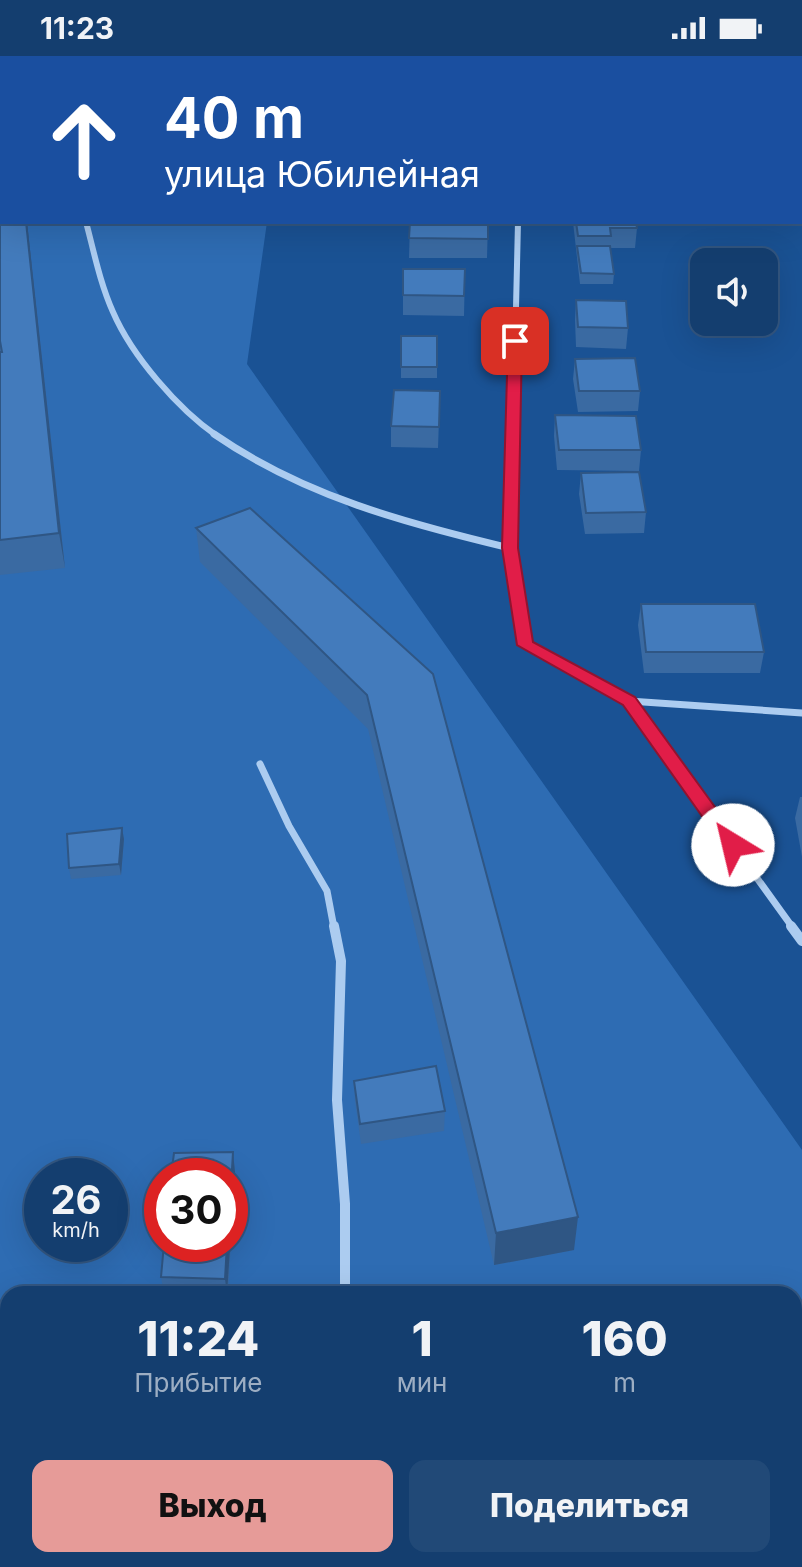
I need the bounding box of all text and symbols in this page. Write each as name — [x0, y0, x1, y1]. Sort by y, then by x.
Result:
text: 11:23 — [40, 10, 114, 46]
text: 40 m — [164, 84, 304, 152]
icon: ahead — [32, 88, 136, 192]
text: улица Юбилейная — [164, 152, 480, 196]
map controls — [690, 248, 778, 336]
button: sound — [690, 248, 778, 336]
pin — [481, 307, 549, 375]
icon: arrive — [493, 319, 537, 363]
position arrow — [691, 803, 775, 887]
speed limit sign: 30 — [144, 1158, 248, 1262]
text: 26 — [50, 1175, 102, 1224]
text: km/h — [52, 1218, 100, 1242]
text: 11:24 — [137, 1309, 259, 1368]
text: 1 — [411, 1309, 433, 1368]
text: 160 — [582, 1309, 668, 1368]
text: Прибытие — [134, 1367, 262, 1398]
text: мин — [397, 1367, 447, 1398]
text: m — [613, 1367, 636, 1398]
button: Выход — [32, 1460, 393, 1552]
button: Поделиться — [409, 1460, 770, 1552]

